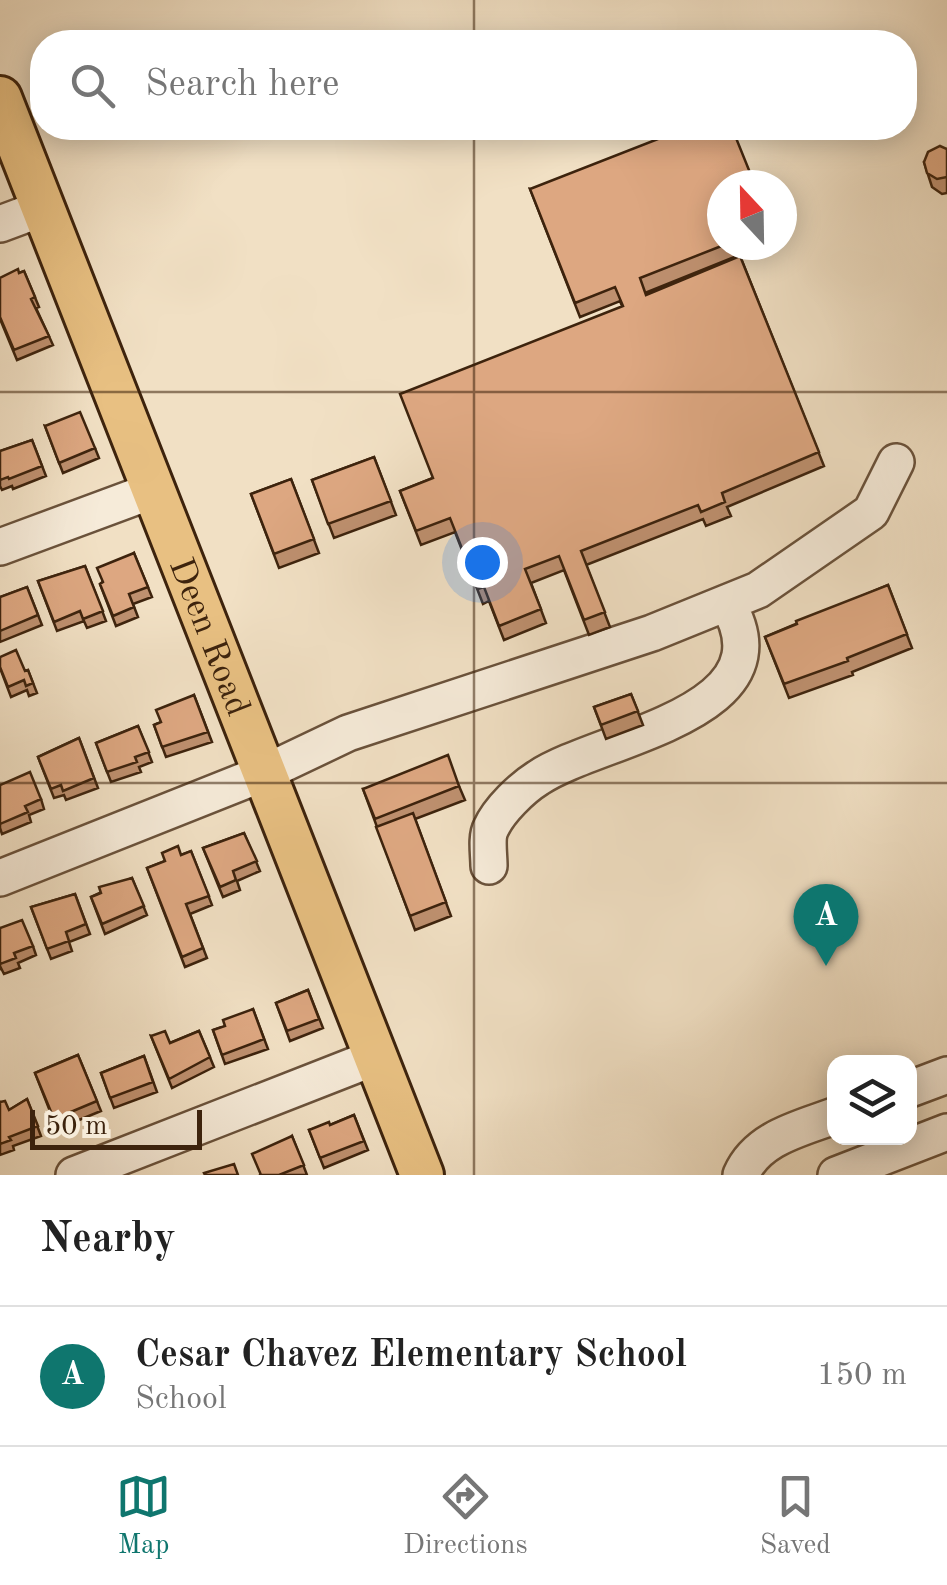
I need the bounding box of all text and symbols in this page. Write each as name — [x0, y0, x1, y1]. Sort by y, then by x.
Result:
search box — [30, 30, 917, 140]
icon: search — [65, 58, 120, 113]
text: Search here — [145, 66, 340, 104]
north arrow — [707, 170, 797, 260]
your location — [457, 537, 508, 588]
street label: Deen Road — [162, 553, 255, 721]
pin: A — [794, 884, 858, 966]
map controls — [827, 1055, 917, 1145]
button: layers — [827, 1055, 917, 1145]
scale bar — [30, 1105, 202, 1150]
text: 50 m — [45, 1113, 108, 1141]
text: Nearby — [40, 1219, 176, 1261]
text: Cesar Chavez Elementary School — [135, 1337, 687, 1375]
text: A — [60, 1360, 85, 1392]
text: 150 m — [817, 1360, 907, 1392]
text: School — [135, 1384, 227, 1416]
tab: Map — [116, 1469, 171, 1564]
tab: Directions — [403, 1469, 528, 1564]
tab: Saved — [760, 1469, 831, 1564]

